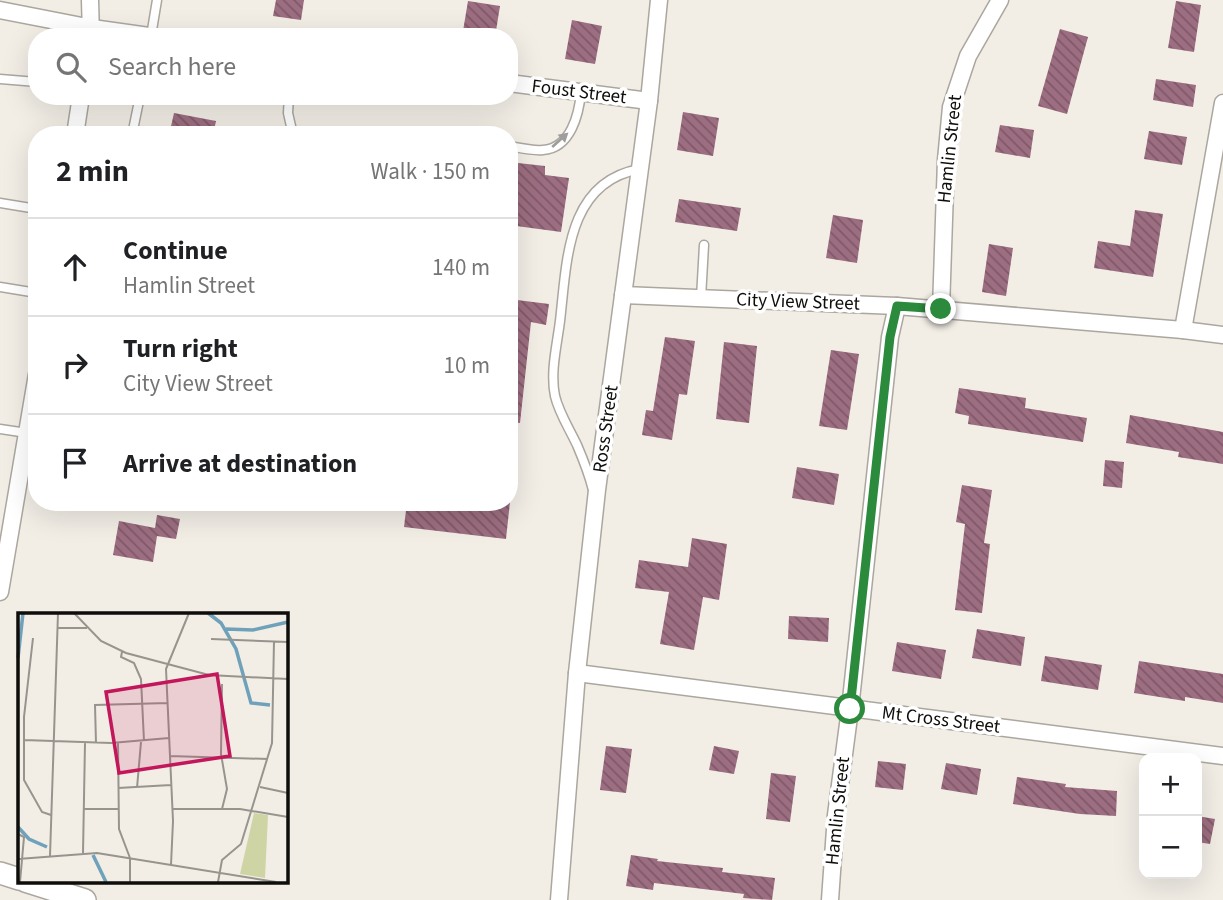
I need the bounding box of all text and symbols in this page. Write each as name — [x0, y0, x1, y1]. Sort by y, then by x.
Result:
search box — [28, 28, 518, 105]
icon: search — [52, 48, 90, 86]
text: Search here — [108, 48, 236, 85]
street label: Foust Street — [530, 73, 628, 111]
street label: Hamlin Street — [931, 93, 969, 205]
one-way arrow — [551, 132, 569, 148]
text: 2 min — [56, 150, 129, 193]
text: Walk · 150 m — [371, 155, 490, 188]
text: Continue — [123, 232, 228, 269]
icon: ahead — [56, 248, 94, 286]
text: 140 m — [432, 251, 490, 284]
text: Hamlin Street — [123, 269, 255, 302]
street label: City View Street — [736, 286, 861, 318]
route end — [925, 293, 956, 324]
text: Turn right — [123, 330, 238, 367]
icon: right — [56, 346, 94, 384]
text: 10 m — [443, 349, 490, 382]
text: City View Street — [123, 367, 273, 400]
street label: Ross Street — [586, 383, 626, 475]
icon: arrive — [56, 444, 94, 482]
text: Arrive at destination — [123, 445, 357, 482]
inset map — [18, 613, 287, 883]
route start — [834, 693, 865, 724]
street label: Mt Cross Street — [880, 699, 1002, 741]
map controls — [1139, 753, 1202, 879]
button: + — [1139, 753, 1202, 816]
street label: Hamlin Street — [819, 755, 857, 867]
button: − — [1139, 816, 1202, 879]

